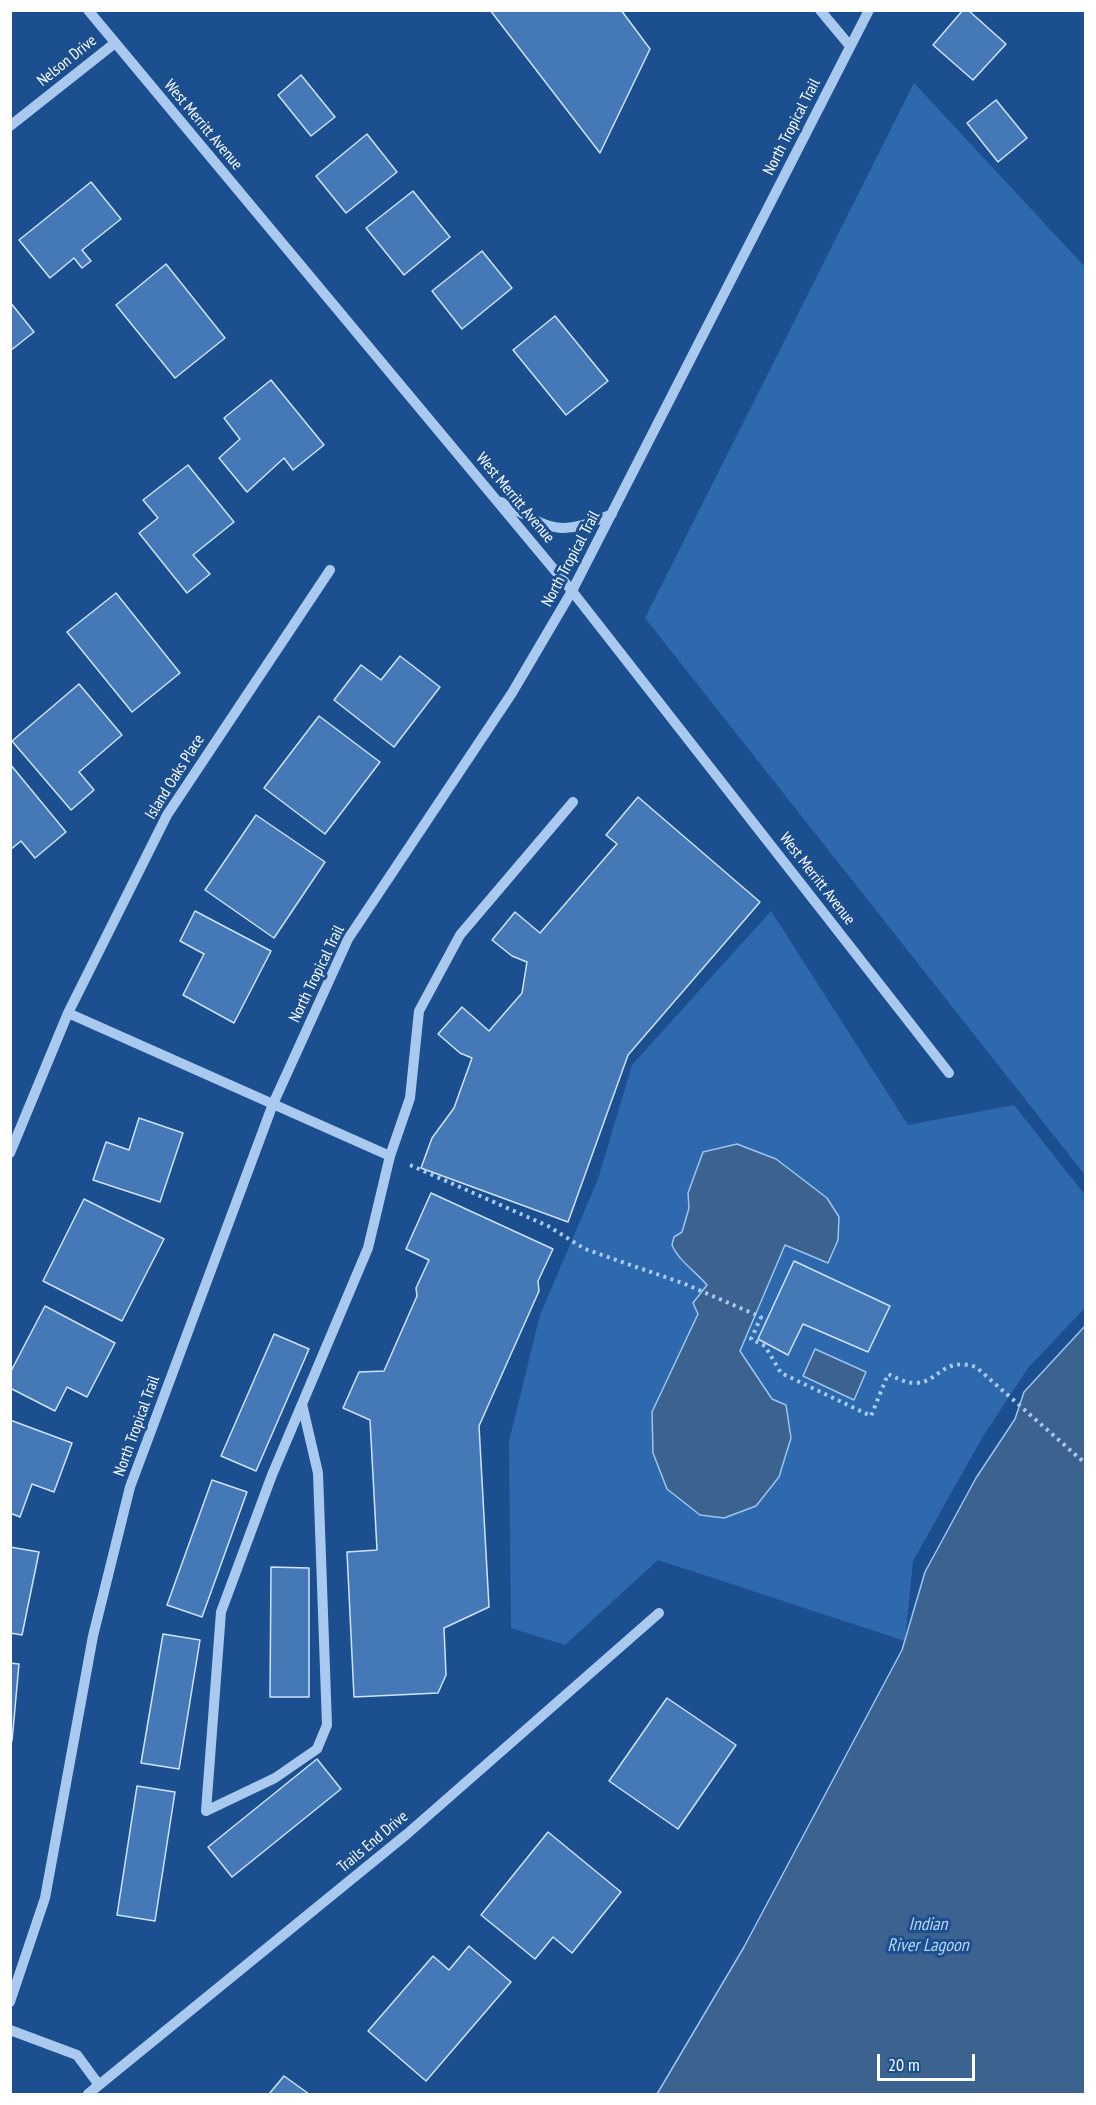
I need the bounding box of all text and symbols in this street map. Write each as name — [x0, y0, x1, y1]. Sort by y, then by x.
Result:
street label: Nelson Drive — [33, 31, 101, 91]
street label: West Merritt Avenue — [160, 76, 246, 174]
street label: North Tropical Trail — [759, 76, 825, 178]
street label: West Merritt Avenue — [472, 449, 558, 547]
street label: North Tropical Trail — [538, 508, 604, 610]
street label: Island Oaks Place — [141, 731, 209, 823]
street label: West Merritt Avenue — [775, 829, 859, 929]
street label: North Tropical Trail — [285, 922, 349, 1026]
street label: North Tropical Trail — [110, 1373, 164, 1479]
street label: Trails End Drive — [334, 1807, 412, 1877]
water label: Indian River Lagoon — [887, 1914, 969, 1956]
scale bar — [880, 2042, 978, 2080]
text: 20 m — [888, 2053, 920, 2076]

